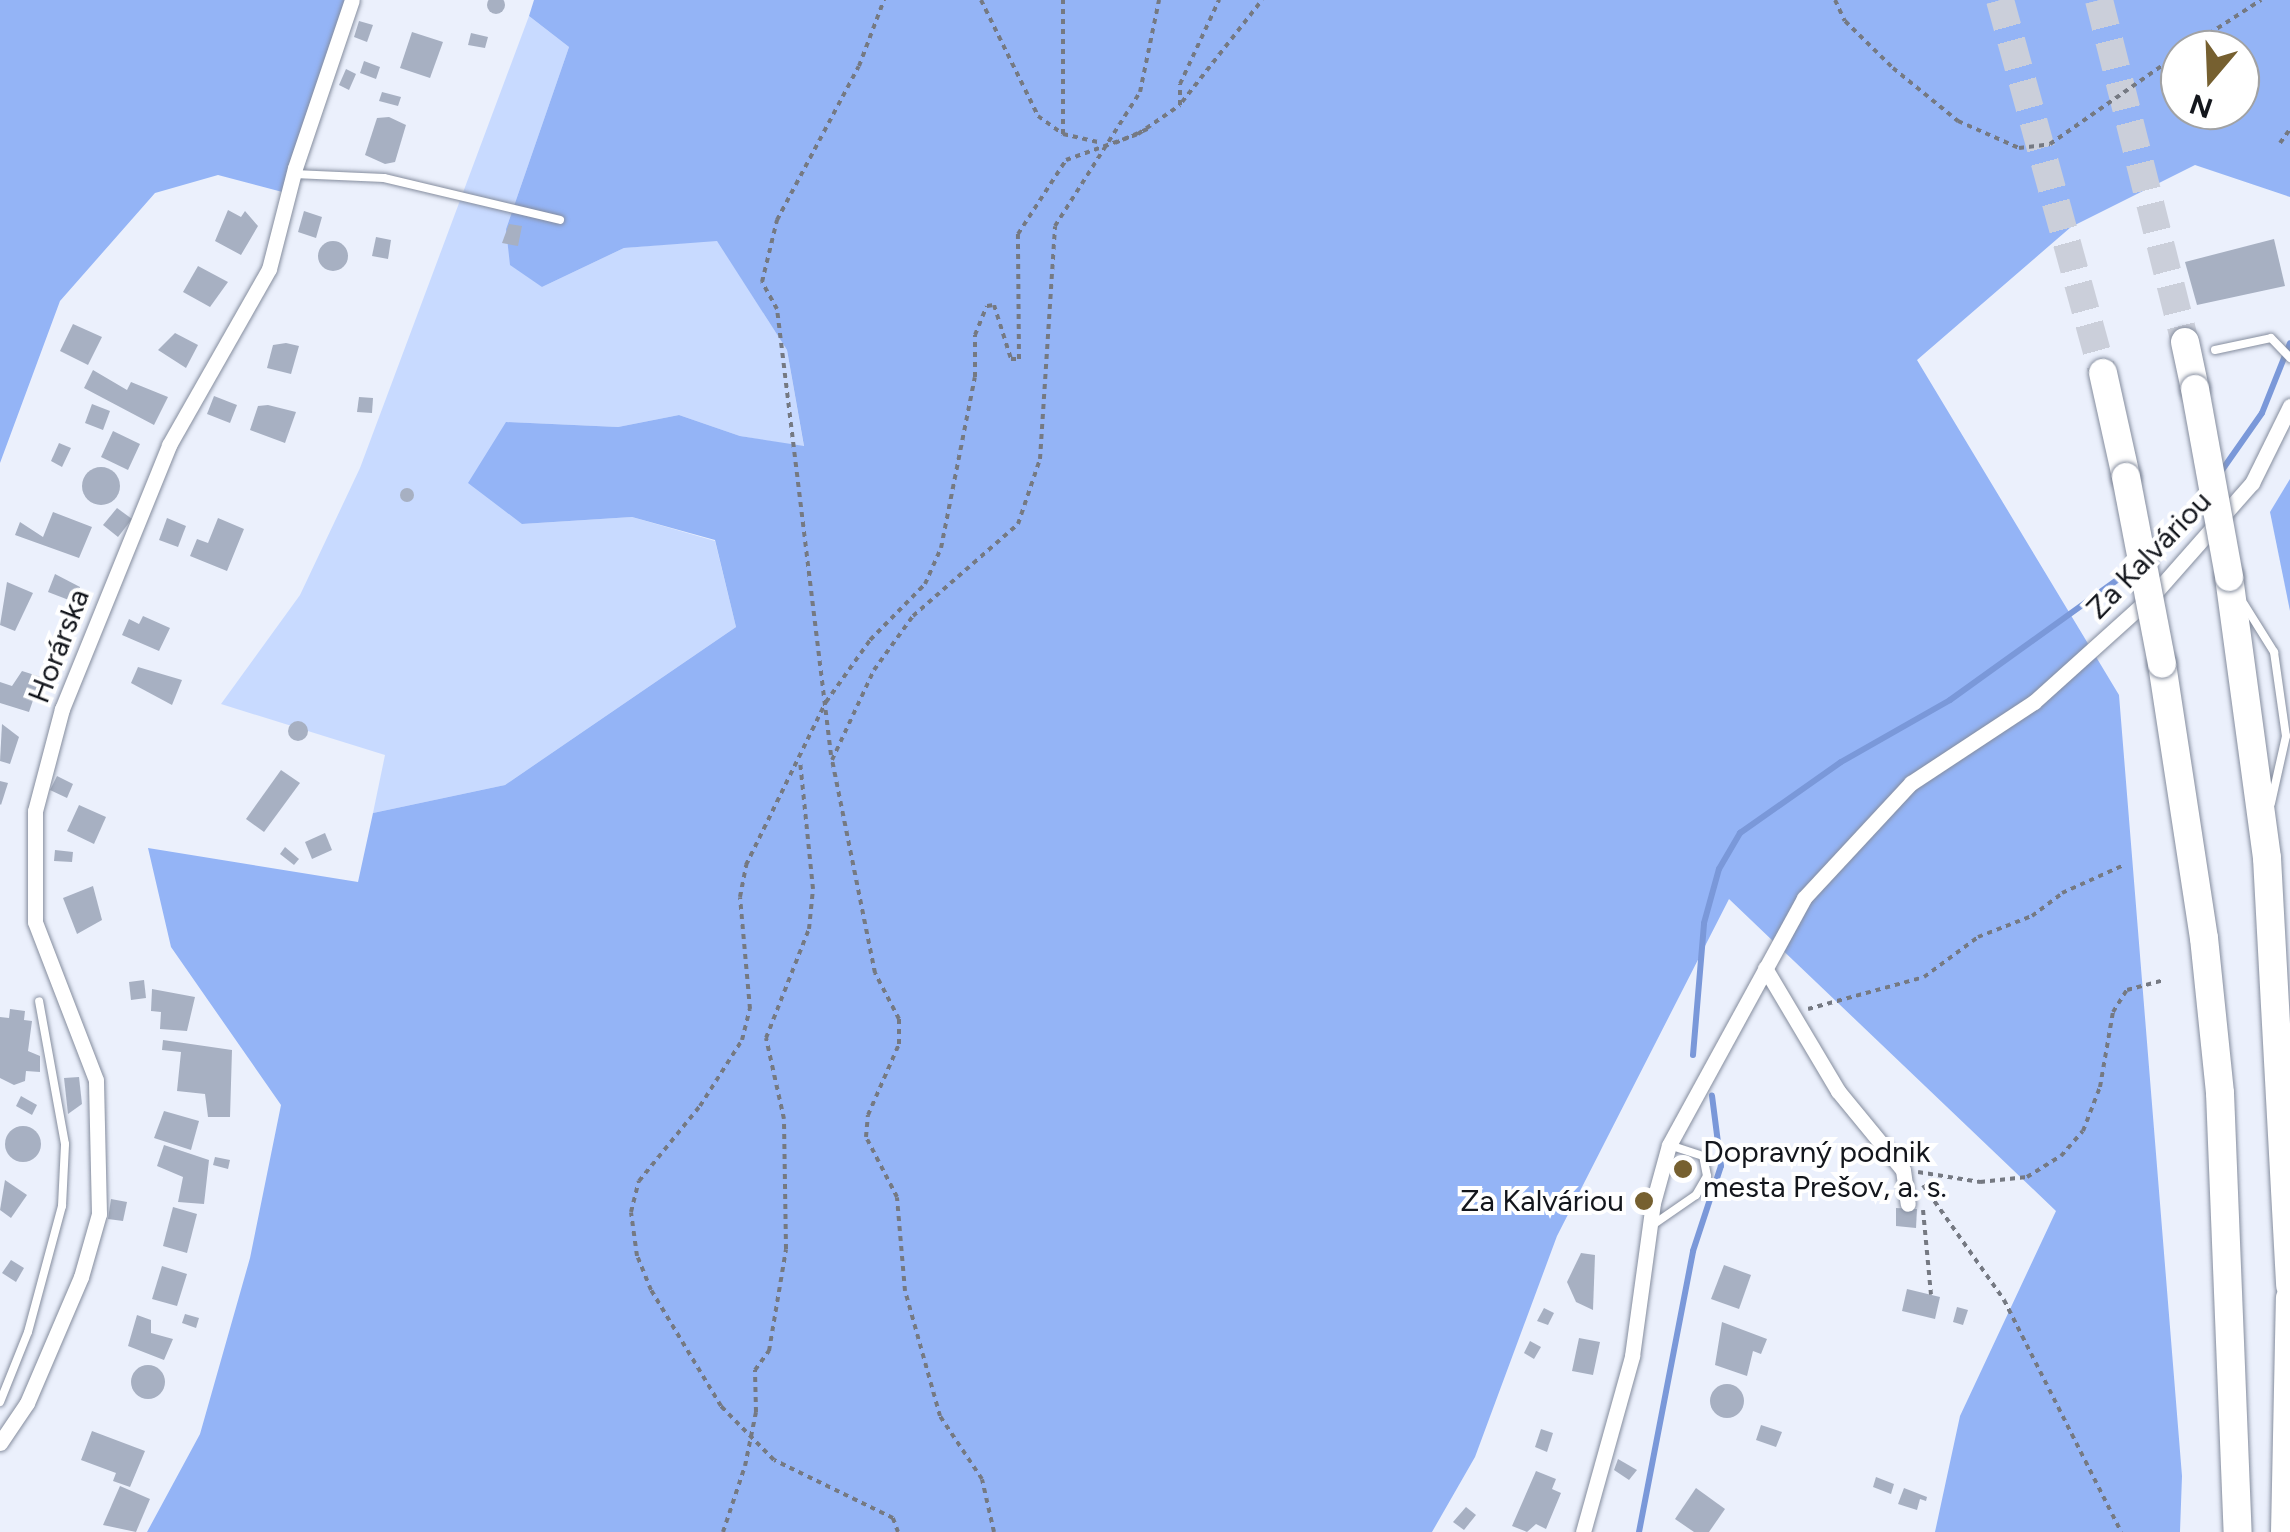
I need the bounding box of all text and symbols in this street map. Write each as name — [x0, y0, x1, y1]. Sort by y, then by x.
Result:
north arrow — [2160, 30, 2260, 130]
text: N — [2185, 87, 2217, 126]
street label: Za Kalváriou — [2079, 484, 2219, 626]
street label: Horárska — [21, 584, 97, 708]
place label: Dopravný podnik mesta Prešov, a. s. — [1703, 1134, 1947, 1204]
marker: Dopravný podnik mesta Prešov, a. s. — [1672, 1158, 1694, 1180]
place label: Za Kalváriou — [1460, 1183, 1624, 1219]
marker: Za Kalváriou — [1633, 1190, 1655, 1212]

